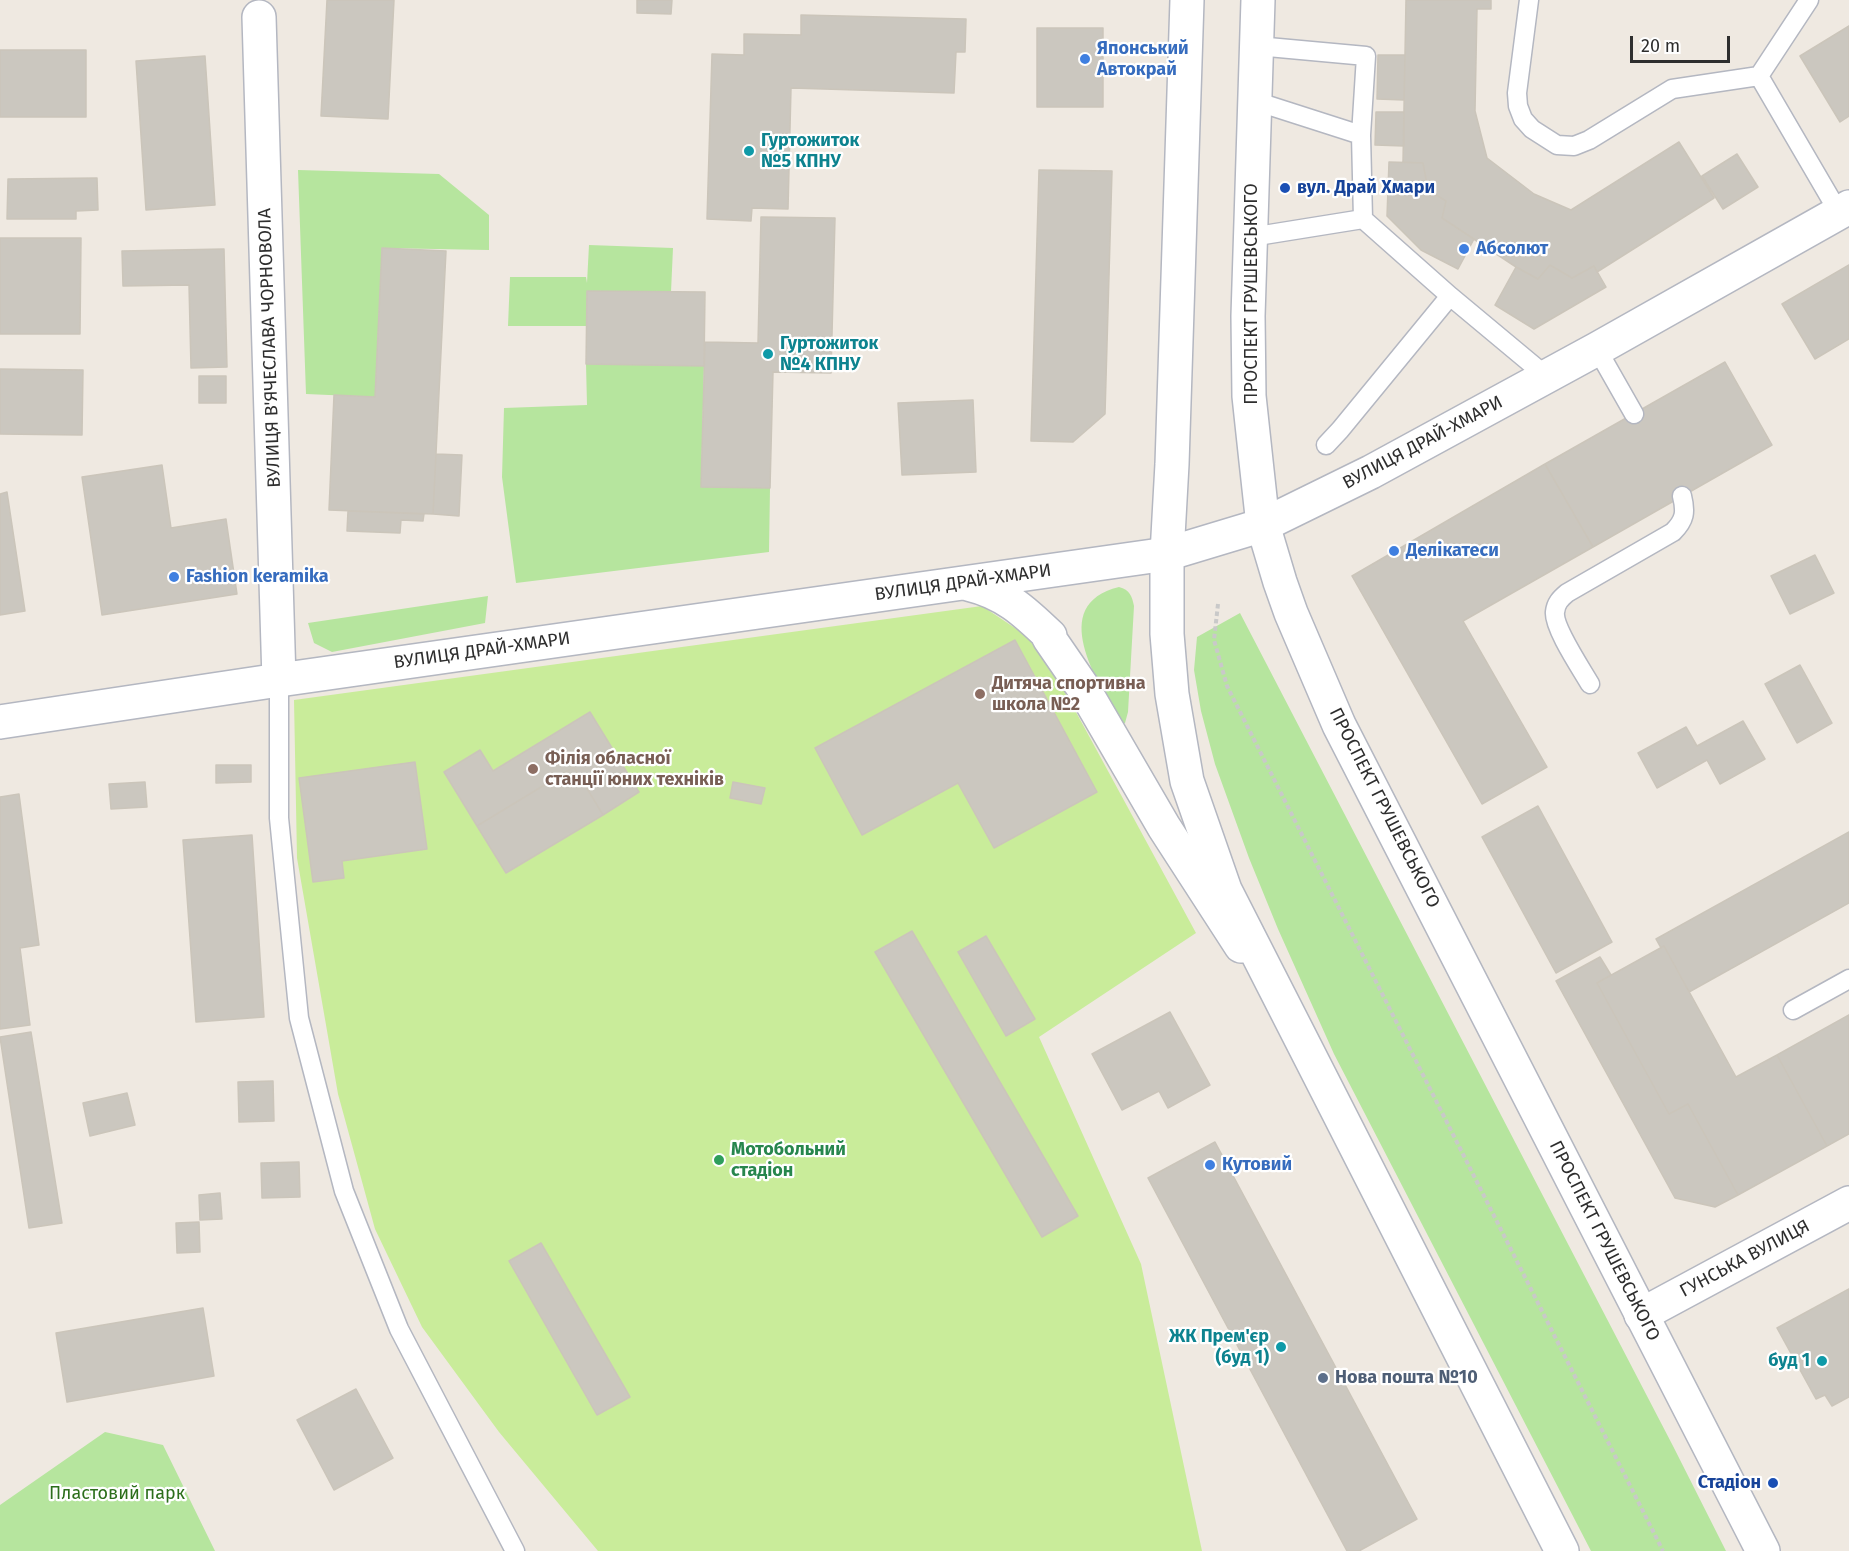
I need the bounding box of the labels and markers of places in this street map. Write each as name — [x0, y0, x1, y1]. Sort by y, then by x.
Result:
place label: Японський Автокрай — [1097, 38, 1189, 80]
marker: Японський Автокрай — [1078, 52, 1092, 66]
place label: Гуртожиток №5 КПНУ — [761, 130, 859, 172]
marker: Гуртожиток №5 КПНУ — [742, 144, 756, 158]
place label: вул. Драй Хмари — [1297, 177, 1435, 199]
marker: вул. Драй Хмари — [1278, 181, 1292, 195]
place label: Абсолют — [1476, 238, 1548, 260]
marker: Абсолют — [1457, 242, 1471, 256]
place label: Гуртожиток №4 КПНУ — [780, 333, 878, 376]
marker: Гуртожиток №4 КПНУ — [761, 347, 775, 361]
place label: Делікатеси — [1406, 540, 1499, 562]
marker: Делікатеси — [1387, 544, 1401, 558]
place label: Fashion keramika — [186, 566, 329, 588]
marker: Fashion keramika — [167, 570, 181, 584]
place label: Дитяча спортивна школа №2 — [992, 673, 1146, 716]
marker: Дитяча спортивна школа №2 — [973, 687, 987, 701]
place label: Філія обласної станції юних техніків — [545, 748, 724, 790]
marker: Філія обласної станції юних техніків — [526, 762, 540, 776]
place label: Мотобольний стадіон — [731, 1139, 846, 1182]
marker: Мотобольний стадіон — [712, 1153, 726, 1167]
place label: Кутовий — [1222, 1154, 1292, 1176]
marker: Кутовий — [1203, 1158, 1217, 1172]
place label: ЖК Прем'єр (буд 1) — [1169, 1326, 1269, 1368]
marker: ЖК Прем'єр (буд 1) — [1274, 1340, 1288, 1354]
place label: буд 1 — [1768, 1350, 1810, 1372]
marker: буд 1 — [1815, 1354, 1829, 1368]
place label: Нова пошта №10 — [1335, 1367, 1478, 1389]
marker: Нова пошта №10 — [1316, 1371, 1330, 1385]
place label: Стадіон — [1698, 1472, 1761, 1494]
marker: Стадіон — [1766, 1476, 1780, 1490]

